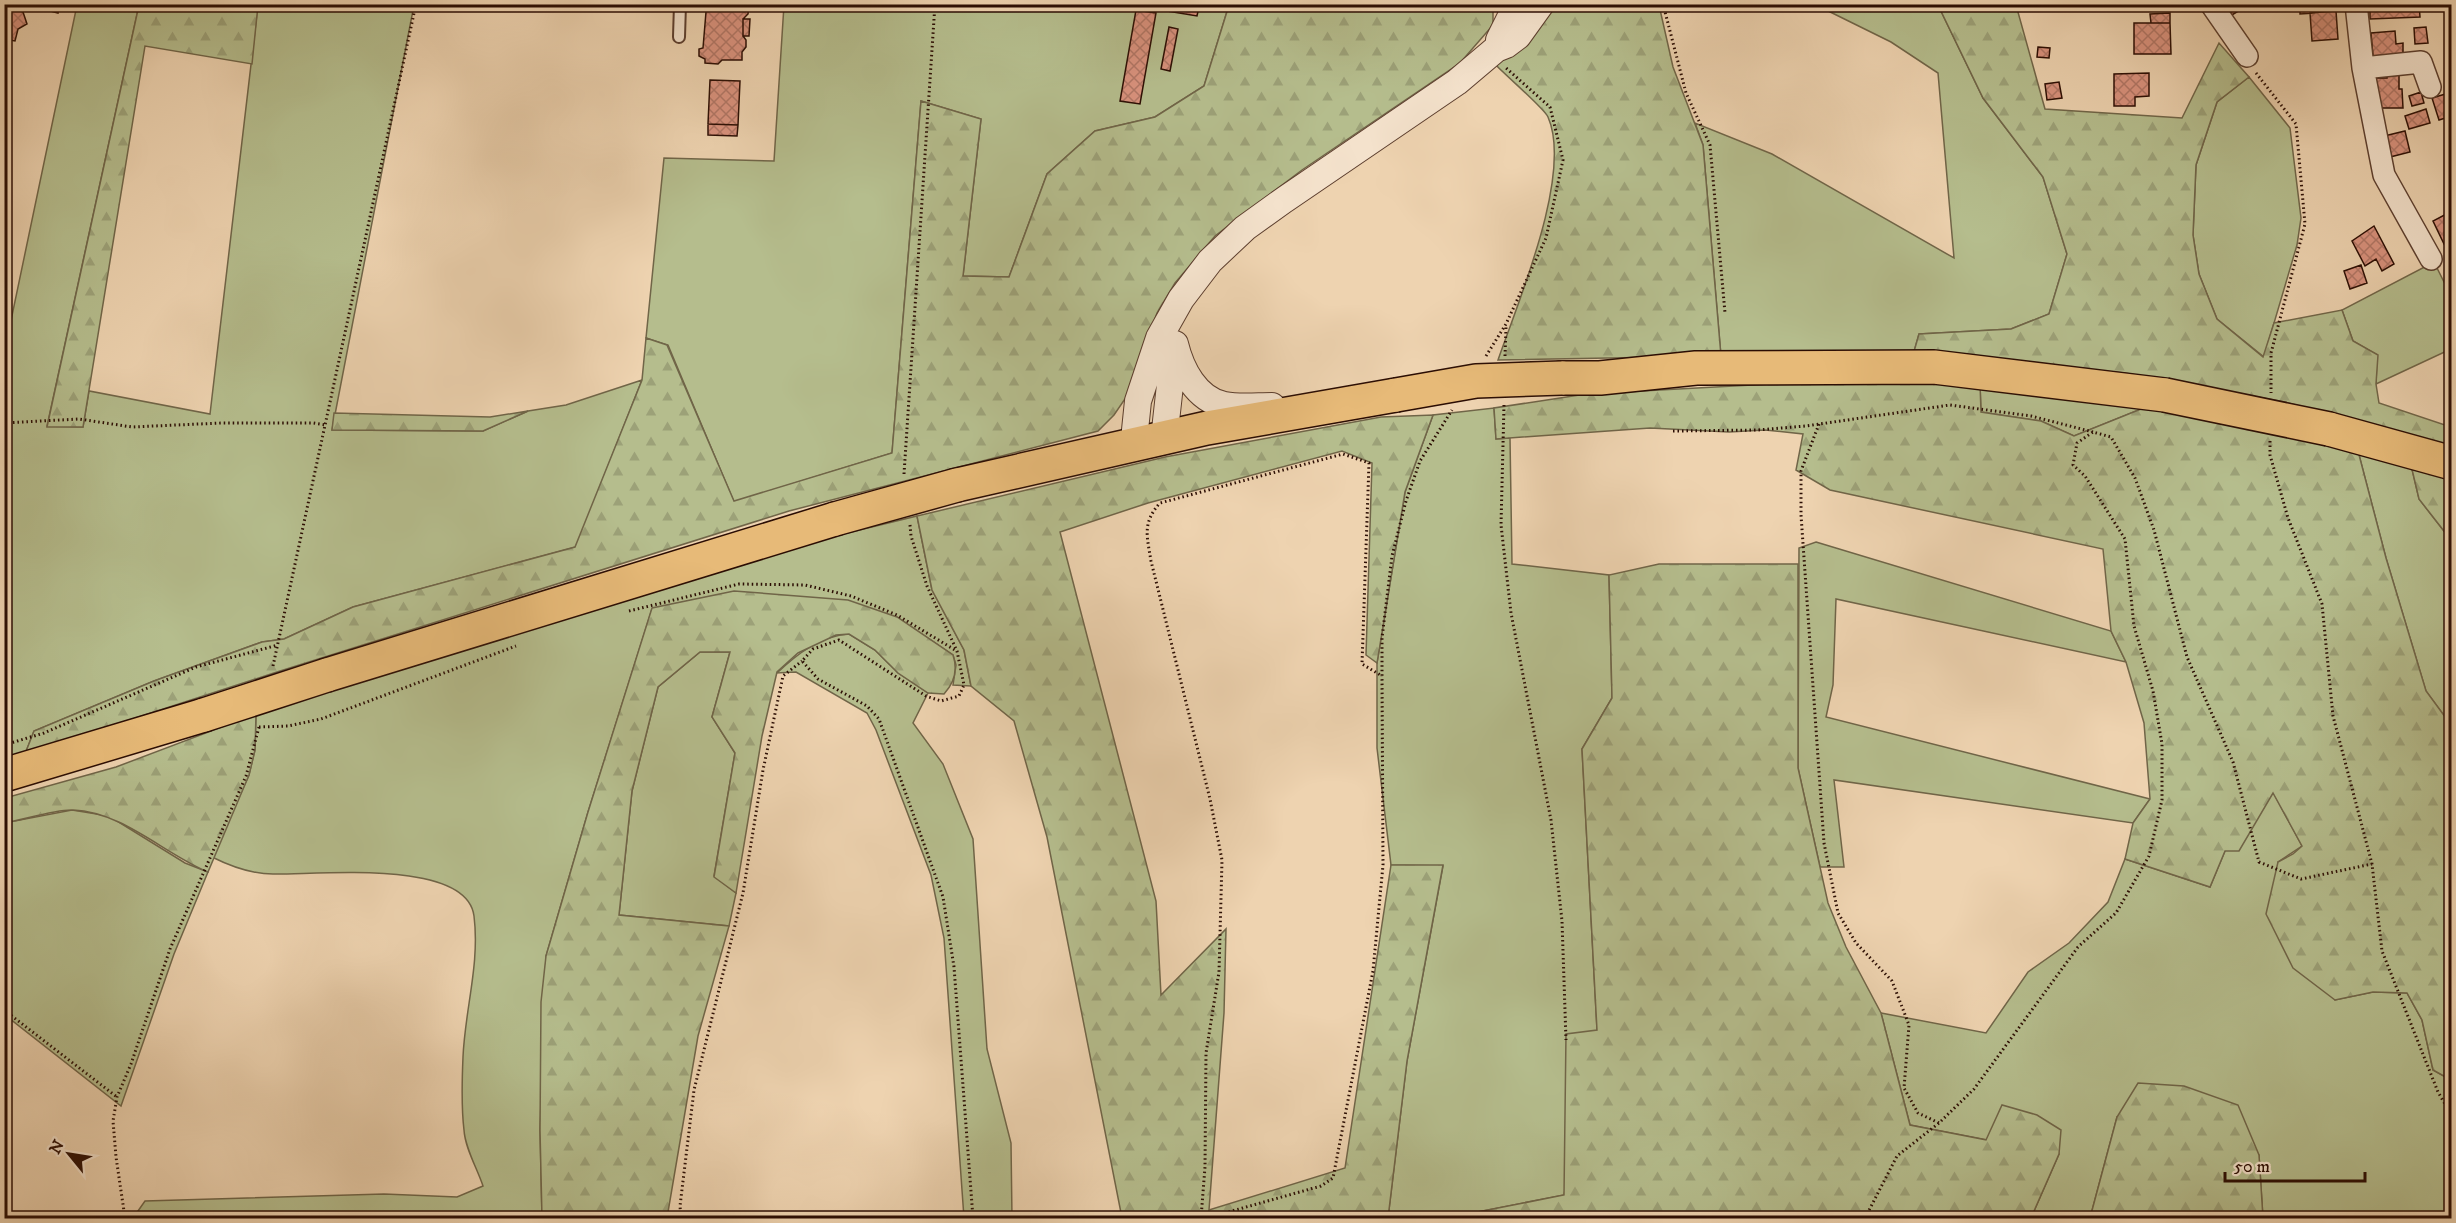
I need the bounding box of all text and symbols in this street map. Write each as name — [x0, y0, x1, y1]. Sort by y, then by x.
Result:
north arrow — [39, 1124, 99, 1184]
text: N — [45, 1136, 69, 1158]
scale bar — [2225, 1145, 2364, 1183]
text: 50 m — [2234, 1156, 2270, 1178]

